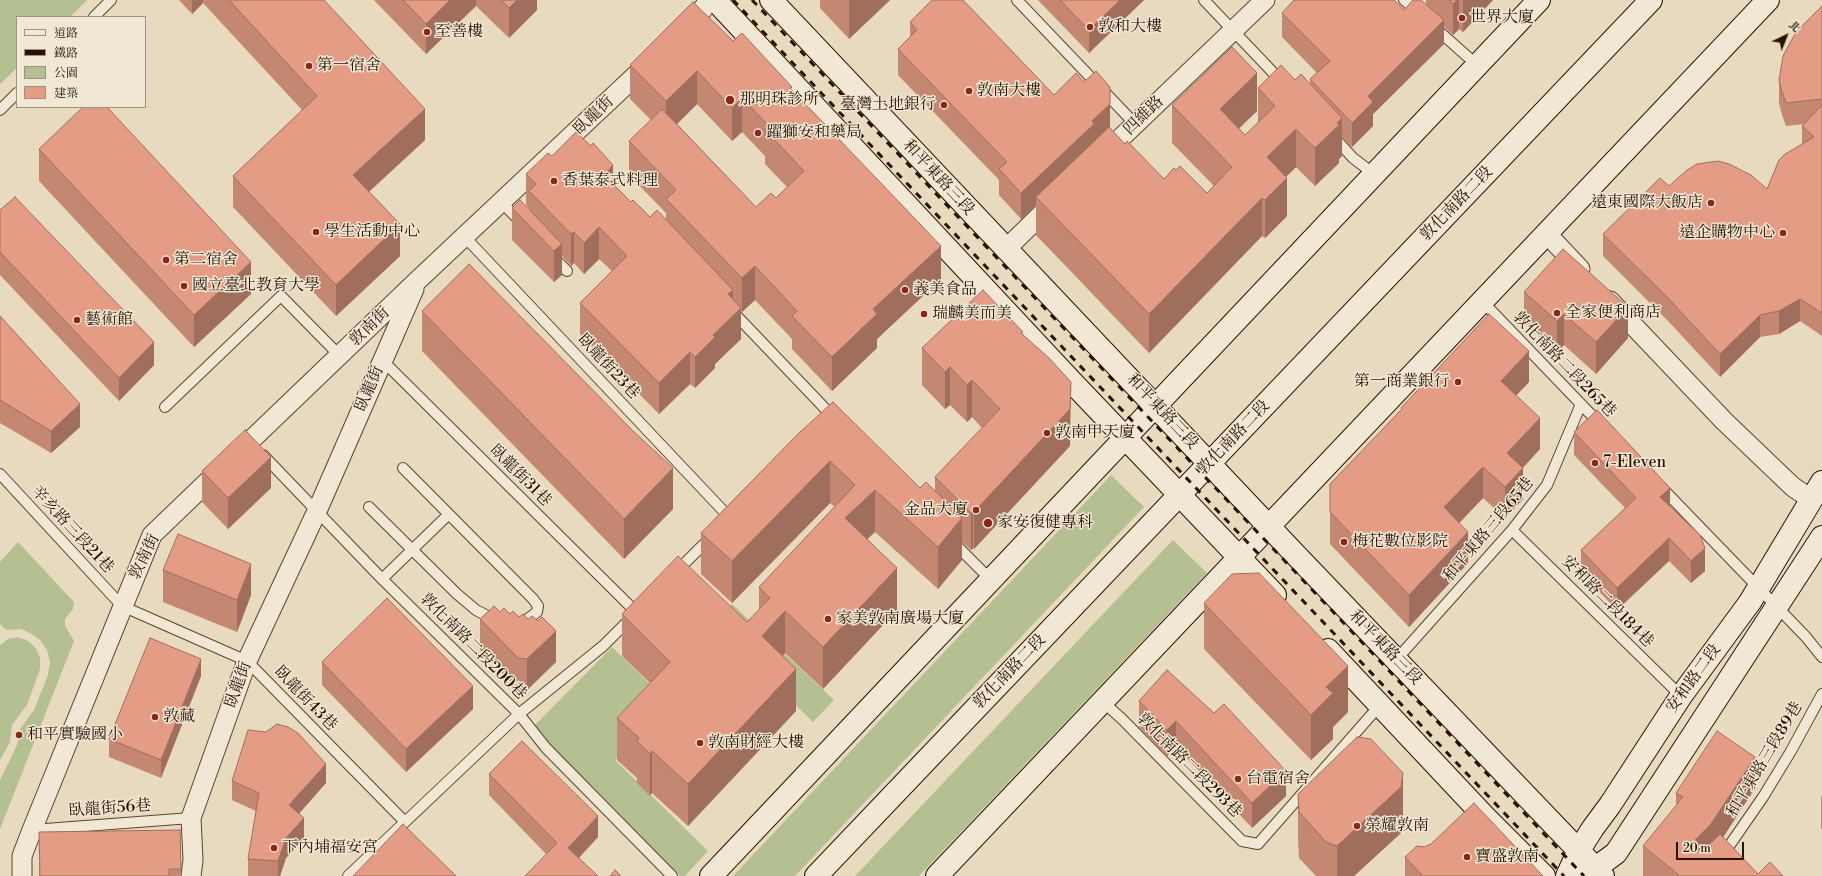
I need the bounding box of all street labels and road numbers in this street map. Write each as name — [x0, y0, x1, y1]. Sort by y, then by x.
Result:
street label: 臥龍街 — [570, 92, 618, 140]
street label: 四維路 — [1120, 92, 1168, 140]
street label: 和平東路三段 — [898, 136, 978, 220]
street label: 敦化南路二段 — [1417, 163, 1497, 245]
street label: 敦南街 — [346, 303, 394, 351]
street label: 敦化南路二段265巷 — [1509, 308, 1619, 422]
street label: 臥龍街23巷 — [573, 330, 643, 404]
street label: 臥龍街 — [352, 363, 388, 415]
street label: 和平東路三段 — [1122, 370, 1202, 454]
street label: 敦化南路二段 — [1194, 397, 1274, 479]
street label: 臥龍街31巷 — [485, 441, 555, 511]
street label: 和平東路三段65巷 — [1440, 474, 1538, 586]
street label: 辛亥路三段21巷 — [27, 482, 117, 578]
street label: 敦南街 — [126, 531, 164, 583]
street label: 安和路二段184巷 — [1557, 552, 1657, 652]
street label: 敦化南路二段200巷 — [416, 590, 530, 704]
street label: 和平東路三段 — [1345, 607, 1425, 689]
street label: 敦化南路二段 — [970, 631, 1050, 713]
street label: 安和路二段 — [1663, 641, 1725, 717]
street label: 臥龍街 — [222, 659, 256, 711]
street label: 臥龍街43巷 — [269, 663, 341, 735]
street label: 和平東路三段89巷 — [1723, 699, 1807, 821]
street label: 敦化南路二段293巷 — [1133, 710, 1245, 822]
street label: 臥龍街56巷 — [68, 797, 152, 821]

